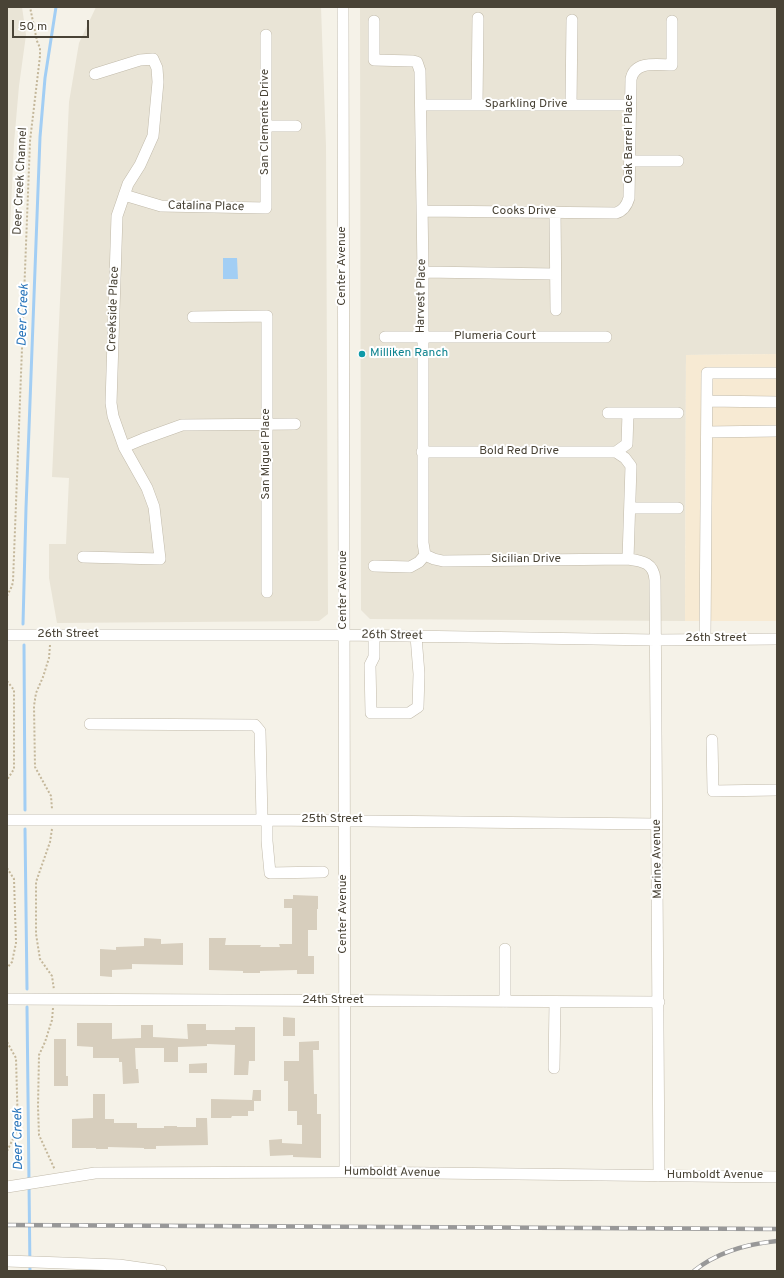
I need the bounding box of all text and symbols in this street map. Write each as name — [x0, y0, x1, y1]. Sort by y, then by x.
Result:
scale bar — [14, 12, 91, 38]
text: 50 m — [19, 19, 47, 35]
street label: San Clemente Drive — [259, 69, 273, 175]
street label: Oak Barrel Place — [623, 94, 637, 184]
street label: Sparkling Drive — [485, 98, 567, 112]
street label: Deer Creek Channel — [11, 127, 31, 235]
street label: Catalina Place — [168, 199, 244, 215]
street label: Cooks Drive — [492, 205, 556, 219]
street label: Center Avenue — [336, 226, 350, 306]
street label: Harvest Place — [414, 259, 430, 333]
street label: Creekside Place — [105, 266, 123, 352]
water label: Deer Creek — [15, 283, 33, 347]
street label: Plumeria Court — [454, 330, 536, 344]
place label: Milliken Ranch — [370, 347, 448, 361]
marker: Milliken Ranch — [357, 349, 367, 359]
street label: San Miguel Place — [260, 408, 274, 500]
street label: Bold Red Drive — [479, 445, 559, 459]
street label: Center Avenue — [337, 550, 351, 630]
street label: Sicilian Drive — [491, 553, 561, 567]
street label: 26th Street — [37, 628, 99, 642]
street label: 26th Street — [361, 628, 423, 644]
street label: 26th Street — [685, 632, 747, 646]
street label: 25th Street — [301, 813, 363, 827]
street label: Marine Avenue — [650, 819, 666, 899]
street label: Center Avenue — [337, 874, 351, 954]
street label: 24th Street — [302, 994, 364, 1008]
water label: Deer Creek — [11, 1108, 27, 1170]
street label: Humboldt Avenue — [344, 1165, 440, 1181]
street label: Humboldt Avenue — [667, 1169, 763, 1183]

